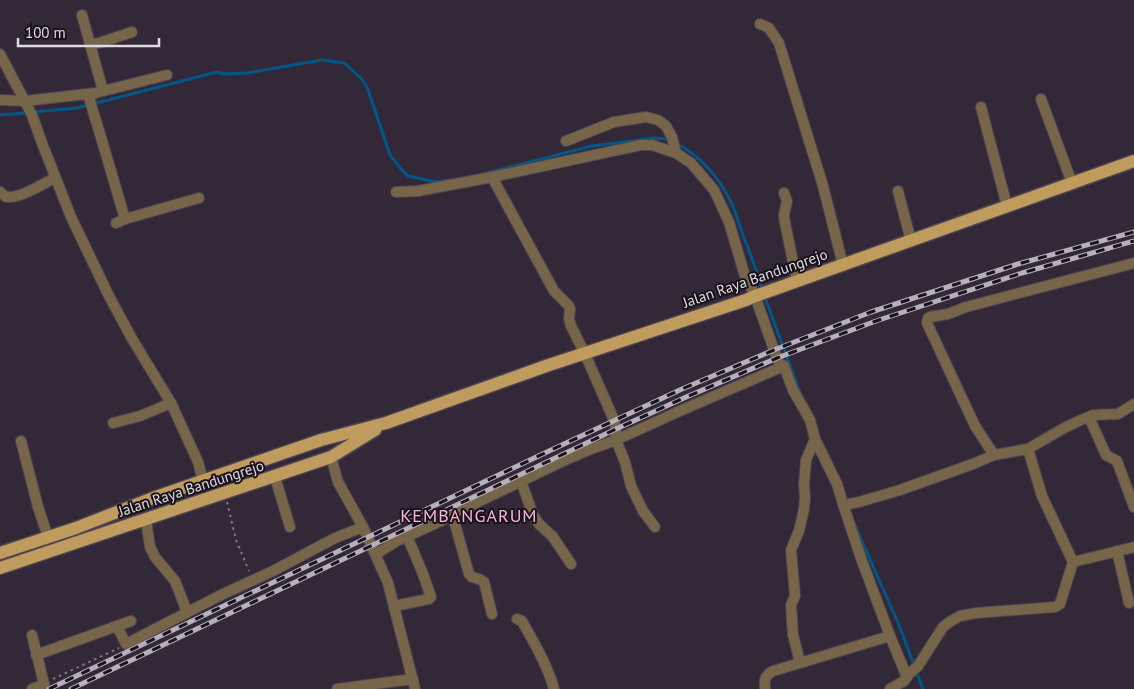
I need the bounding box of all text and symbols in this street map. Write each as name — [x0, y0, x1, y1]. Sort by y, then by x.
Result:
scale bar — [18, 15, 159, 47]
text: 100 m — [25, 23, 66, 42]
street label: Jalan Raya Bandungrejo — [679, 244, 830, 312]
street label: Jalan Raya Bandungrejo — [115, 455, 266, 521]
district label: KEMBANGARUM — [400, 504, 538, 527]

